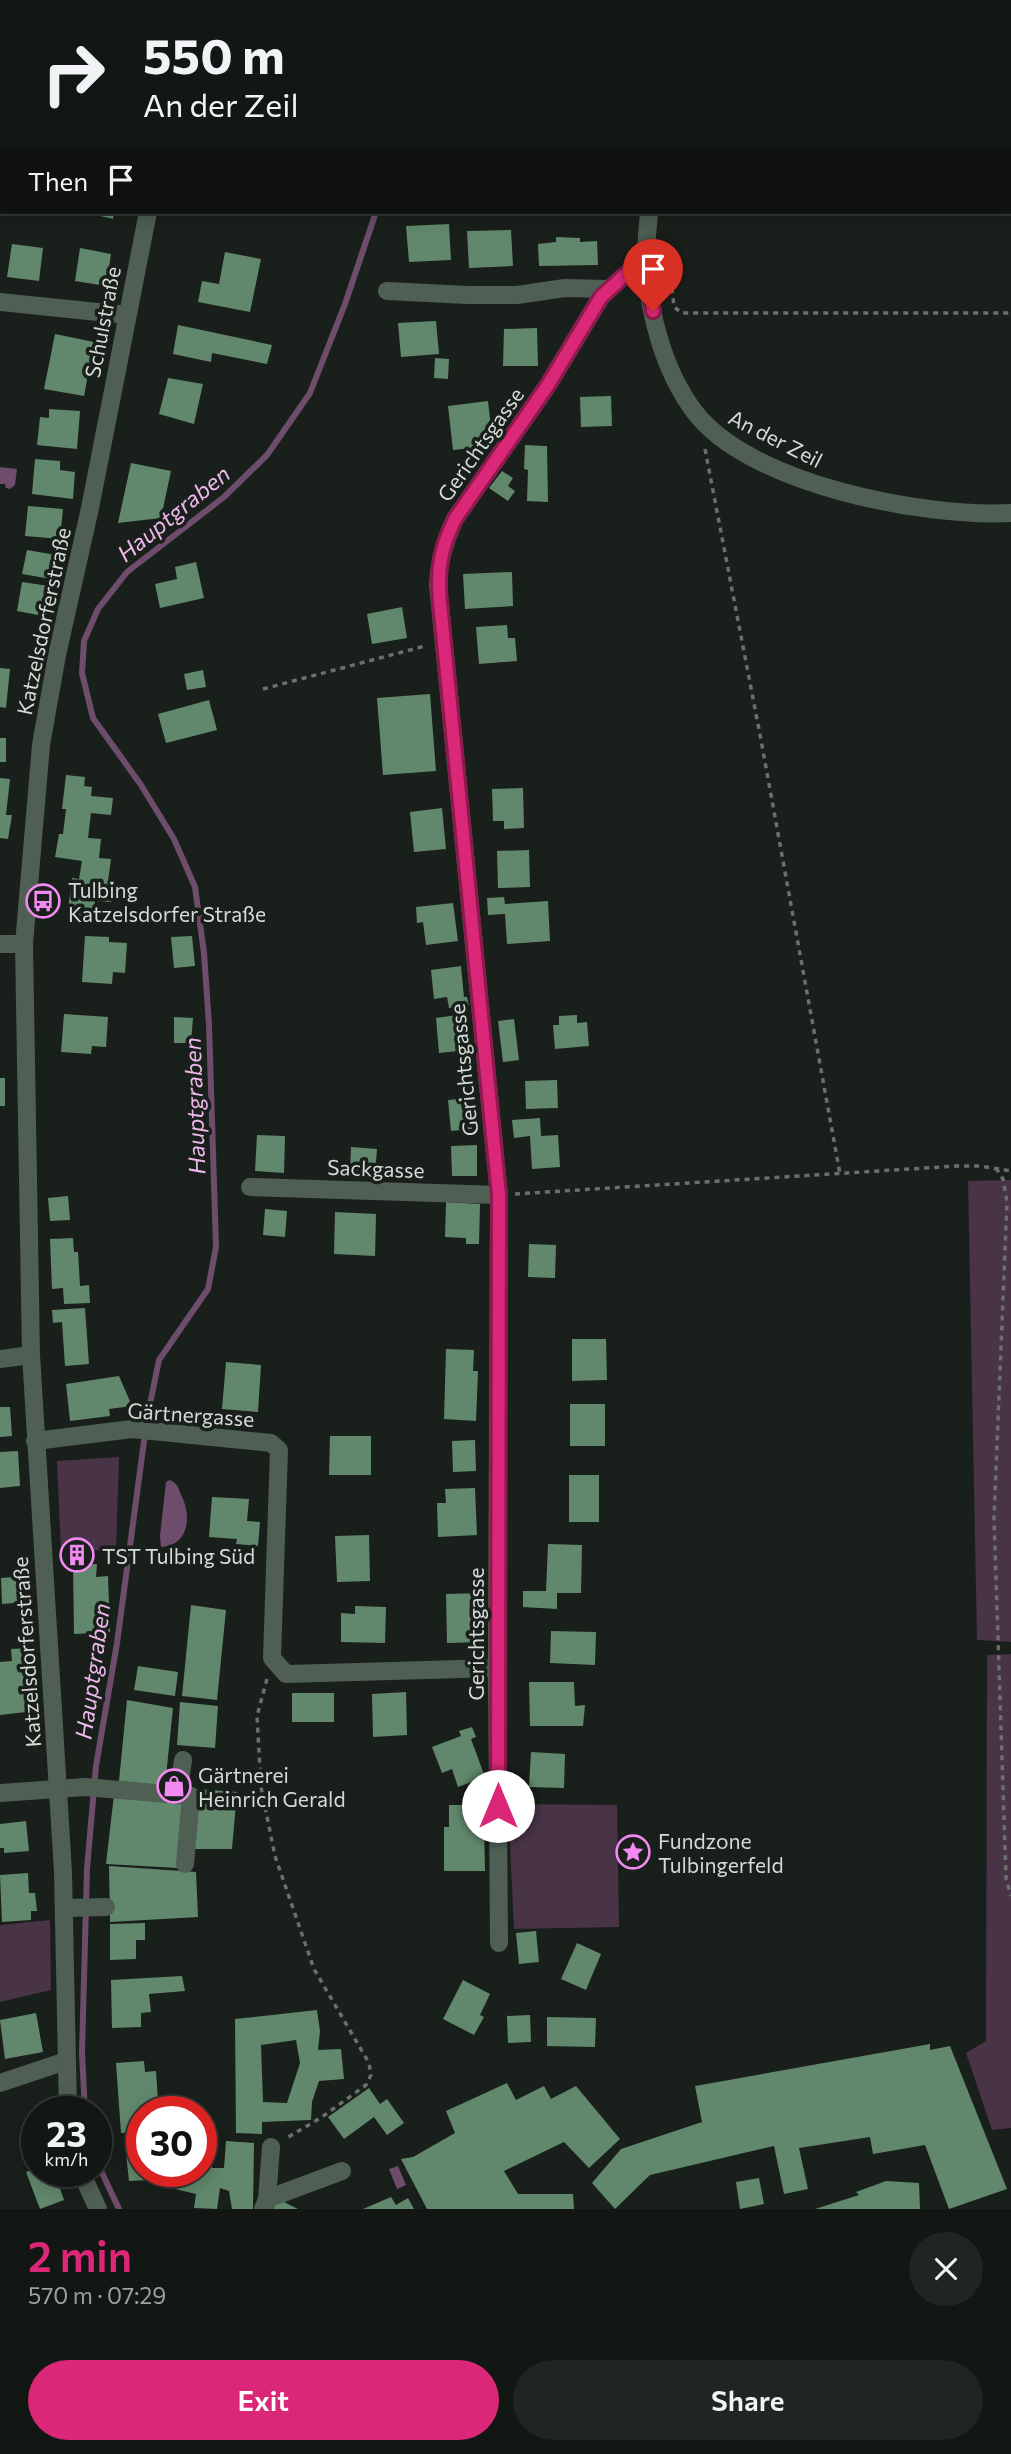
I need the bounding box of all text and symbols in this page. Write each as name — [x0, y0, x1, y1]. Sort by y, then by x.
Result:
text: 550 m — [143, 24, 285, 84]
icon: right — [28, 28, 119, 119]
text: An der Zeil — [143, 84, 299, 124]
icon: arrive — [102, 161, 140, 199]
text: Then — [28, 165, 88, 196]
pin — [623, 239, 683, 311]
icon: arrive — [634, 250, 672, 288]
street label: Schulstraße — [79, 264, 125, 380]
street label: Gerichtsgasse — [432, 382, 528, 506]
street label: An der Zeil — [725, 404, 827, 472]
water label: Hauptgraben — [111, 459, 235, 567]
street label: Katzelsdorferstraße — [11, 525, 75, 717]
place label: Tulbing Katzelsdorfer Straße — [68, 877, 266, 926]
bus stop icon: Tulbing Katzelsdorfer Straße — [24, 882, 62, 920]
street label: Gerichtsgasse — [444, 1002, 482, 1138]
water label: Hauptgraben — [178, 1037, 210, 1175]
street label: Sackgasse — [327, 1154, 425, 1182]
street label: Gärtnergasse — [127, 1397, 255, 1431]
building icon: TST Tulbing Süd — [58, 1536, 96, 1574]
place label: TST Tulbing Süd — [102, 1543, 255, 1568]
street label: Katzelsdorferstraße — [7, 1556, 45, 1748]
street label: Gerichtsgasse — [463, 1567, 488, 1701]
water label: Hauptgraben — [69, 1601, 115, 1741]
place label: Gärtnerei Heinrich Gerald — [198, 1762, 346, 1811]
shop icon: Gärtnerei Heinrich Gerald — [155, 1767, 193, 1805]
position arrow — [461, 1769, 535, 1843]
place label: Fundzone Tulbingerfeld — [658, 1828, 784, 1877]
place icon: Fundzone Tulbingerfeld — [614, 1833, 652, 1871]
speed limit sign: 30 — [126, 2096, 217, 2187]
text: 23 — [46, 2111, 87, 2154]
text: km/h — [45, 2148, 88, 2170]
text: 2 min — [28, 2229, 132, 2281]
button: close — [909, 2232, 983, 2306]
text: 570 m · 07:29 — [28, 2281, 166, 2309]
button: Exit — [28, 2360, 499, 2440]
button: Share — [513, 2360, 983, 2440]

